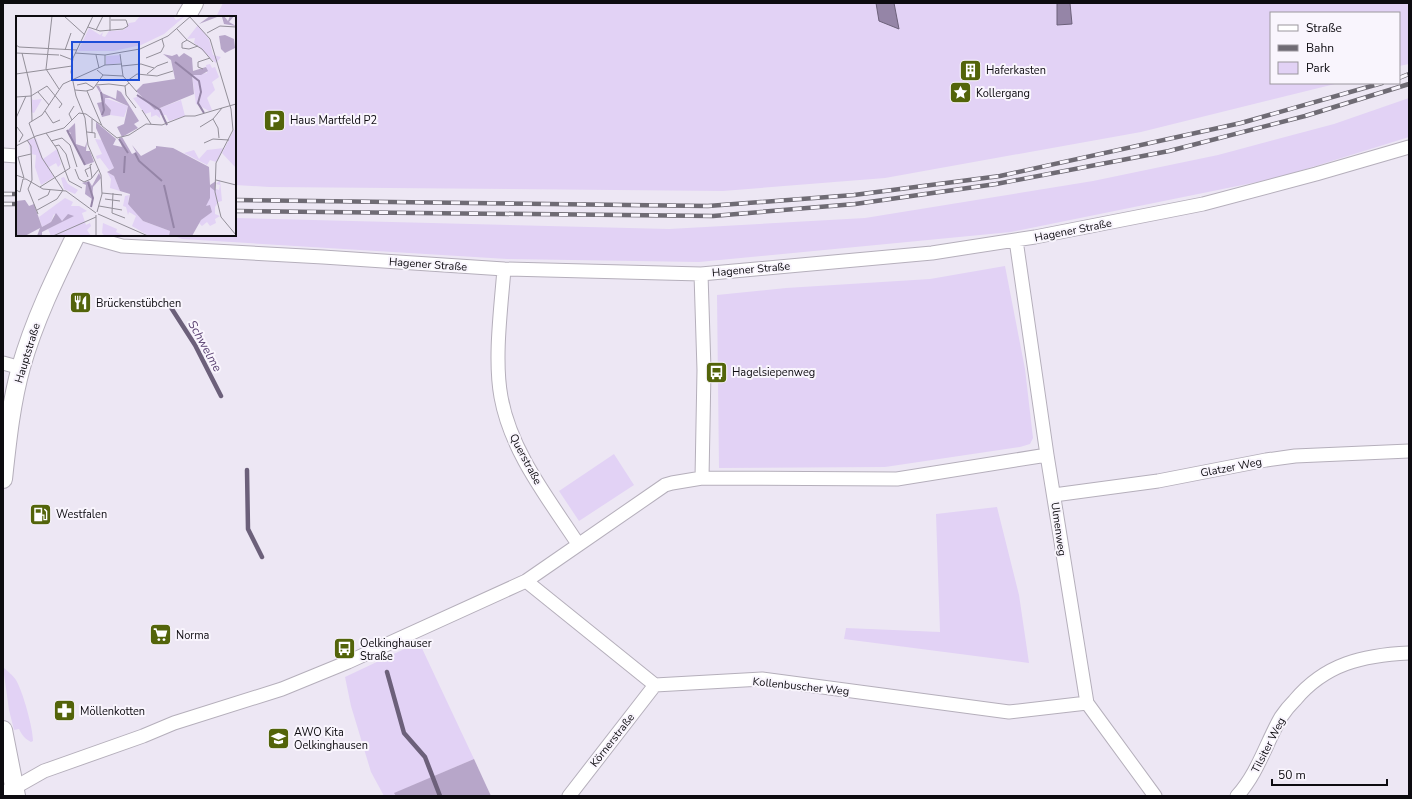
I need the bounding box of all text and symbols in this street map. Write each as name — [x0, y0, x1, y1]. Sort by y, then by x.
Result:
legend — [1270, 12, 1400, 84]
inset map — [16, 16, 236, 236]
text: Straße — [1306, 20, 1342, 36]
text: Bahn — [1306, 40, 1334, 56]
building icon: Haferkasten — [957, 57, 983, 83]
text: Park — [1306, 60, 1331, 76]
place label: Haferkasten — [986, 63, 1046, 78]
place icon: Kollergang — [948, 80, 974, 106]
place label: Kollergang — [976, 86, 1030, 101]
parking icon: Haus Martfeld P2 — [261, 107, 287, 133]
place label: Haus Martfeld P2 — [290, 113, 377, 128]
street label: Hagener Straße — [1033, 216, 1113, 245]
street label: Hagener Straße — [388, 254, 468, 275]
street label: Hagener Straße — [711, 259, 791, 280]
restaurant icon: Brückenstübchen — [68, 290, 94, 316]
place label: Brückenstübchen — [96, 296, 181, 311]
water label: Schwelme — [184, 318, 226, 375]
street label: Hauptstraße — [11, 321, 44, 385]
bus stop icon: Hagelsiepenweg — [703, 359, 729, 385]
place label: Hagelsiepenweg — [732, 365, 815, 380]
street label: Querstraße — [506, 431, 545, 487]
street label: Glatzer Weg — [1199, 454, 1263, 481]
fuel station icon: Westfalen — [27, 501, 53, 527]
street label: Ulmenweg — [1047, 501, 1070, 557]
place label: Westfalen — [56, 507, 107, 522]
supermarket icon: Norma — [147, 622, 173, 648]
place label: Norma — [176, 628, 210, 643]
bus stop icon: Oelkinghauser Straße — [332, 636, 358, 662]
place label: Oelkinghauser Straße — [360, 636, 432, 664]
street label: Kollenbuscher Weg — [752, 674, 850, 699]
pharmacy icon: Möllenkotten — [51, 698, 77, 724]
place label: Möllenkotten — [80, 704, 145, 719]
street label: Körnerstraße — [587, 710, 638, 770]
street label: Tilsiter Weg — [1248, 715, 1289, 776]
school or university icon: AWO Kita Oelkinghausen — [266, 725, 292, 751]
place label: AWO Kita Oelkinghausen — [294, 725, 368, 753]
scale bar — [1272, 761, 1387, 787]
text: 50 m — [1278, 767, 1306, 783]

